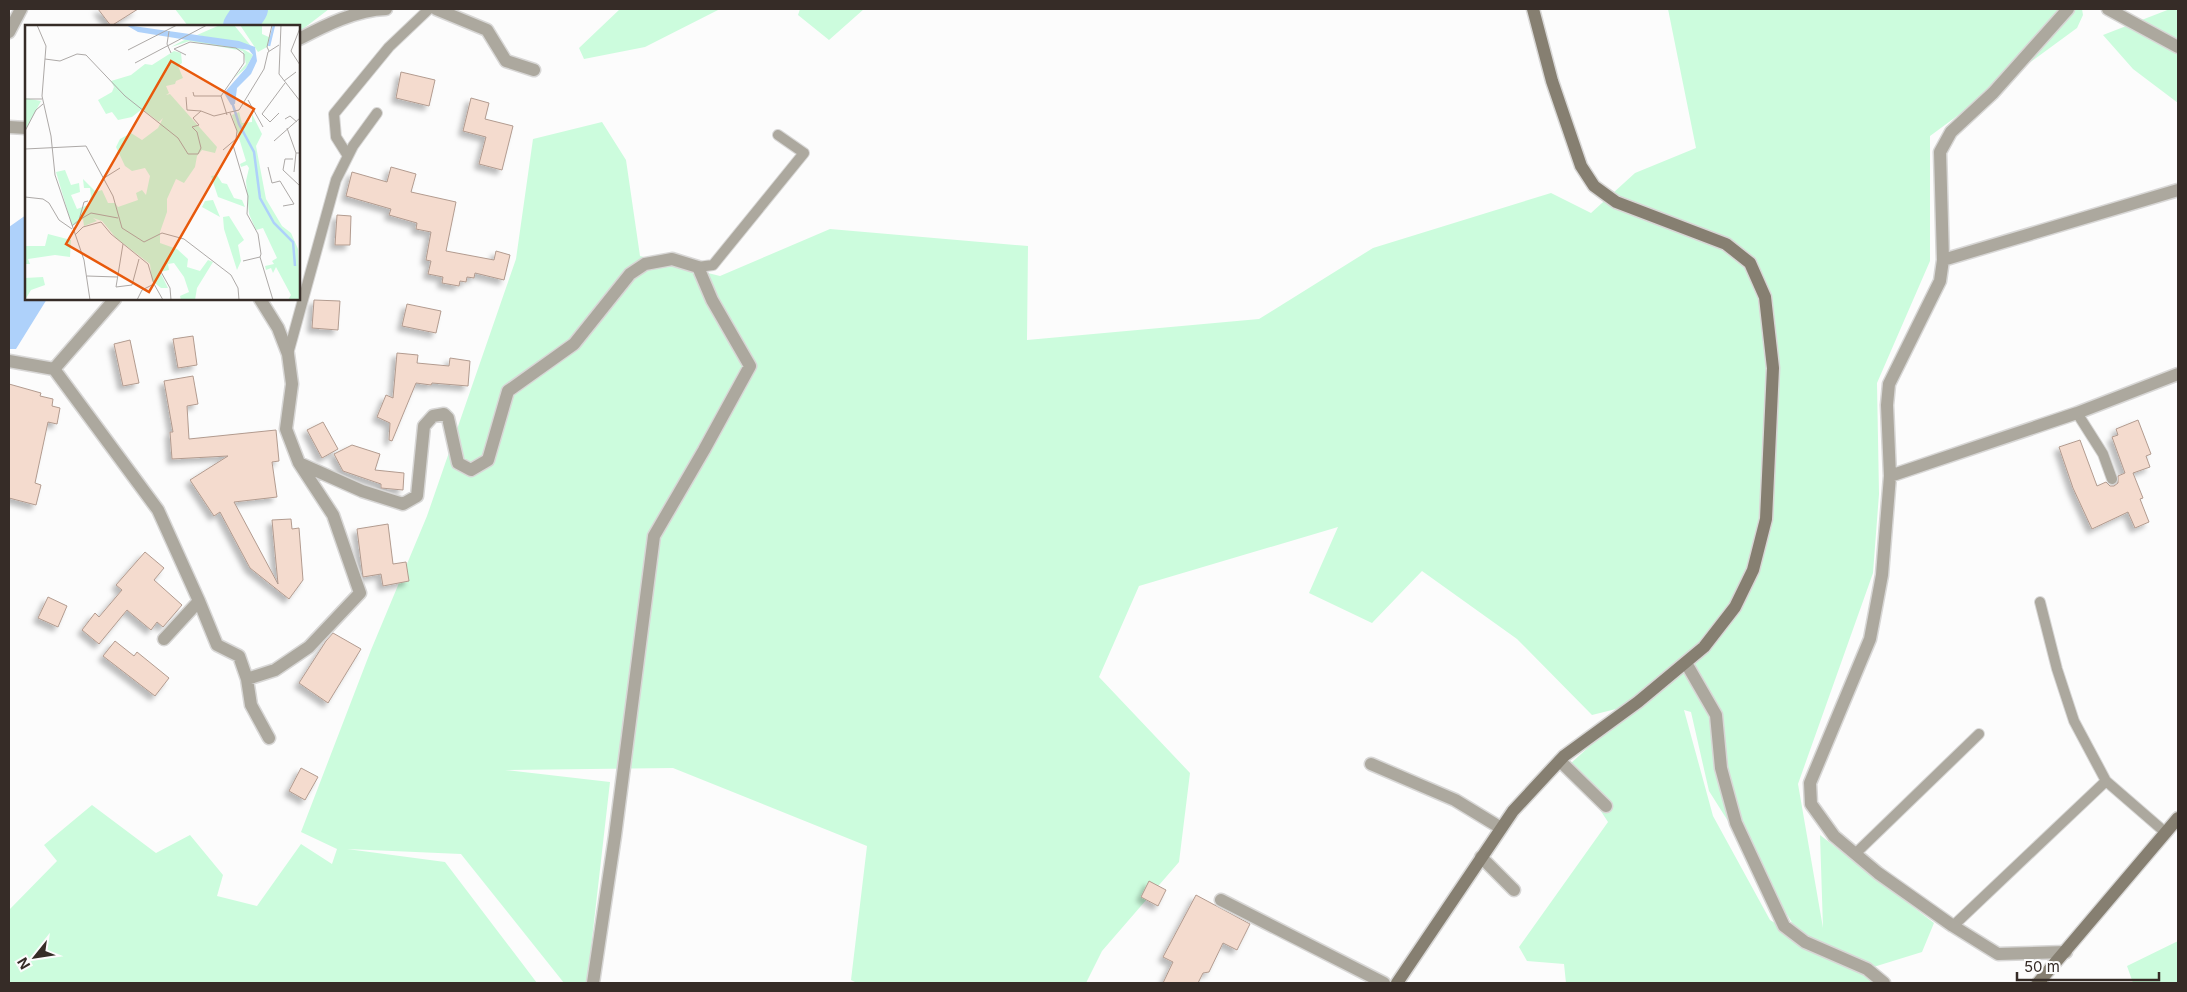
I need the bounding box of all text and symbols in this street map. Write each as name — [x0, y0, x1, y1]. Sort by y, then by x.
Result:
inset map — [25, 25, 300, 300]
north arrow — [10, 932, 60, 982]
scale bar — [2017, 950, 2160, 982]
text: N — [13, 955, 33, 973]
text: 50 m — [2024, 957, 2060, 976]

